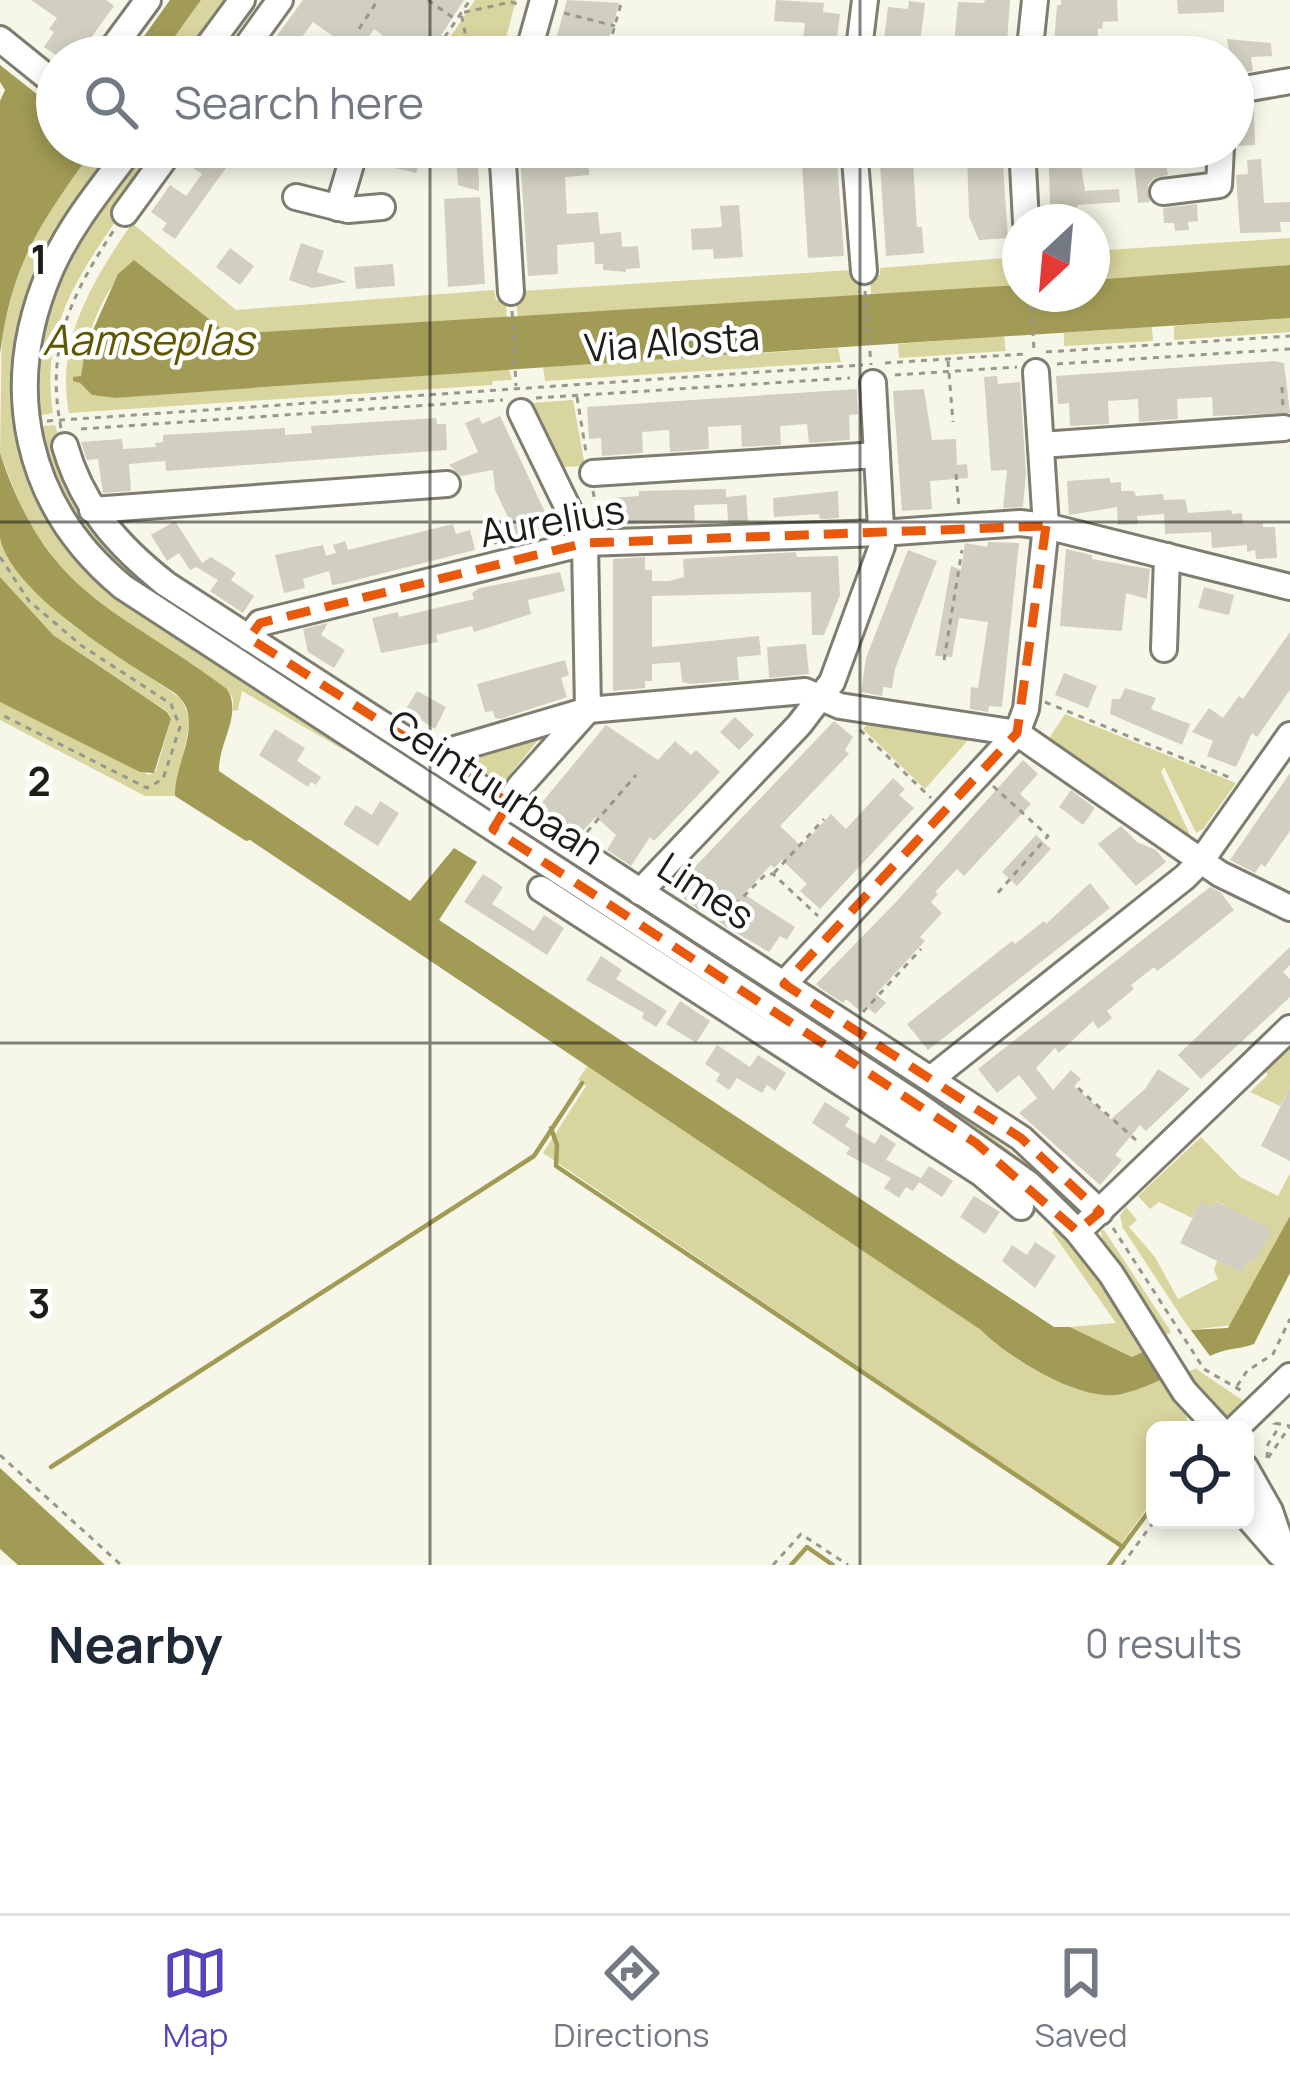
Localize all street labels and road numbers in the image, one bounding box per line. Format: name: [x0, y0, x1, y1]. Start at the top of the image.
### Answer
street label: Via Alosta: [582, 308, 761, 374]
street label: Aurelius: [475, 481, 629, 559]
street label: Ceintuurbaan: [378, 696, 615, 876]
street label: Limes: [648, 839, 765, 941]

